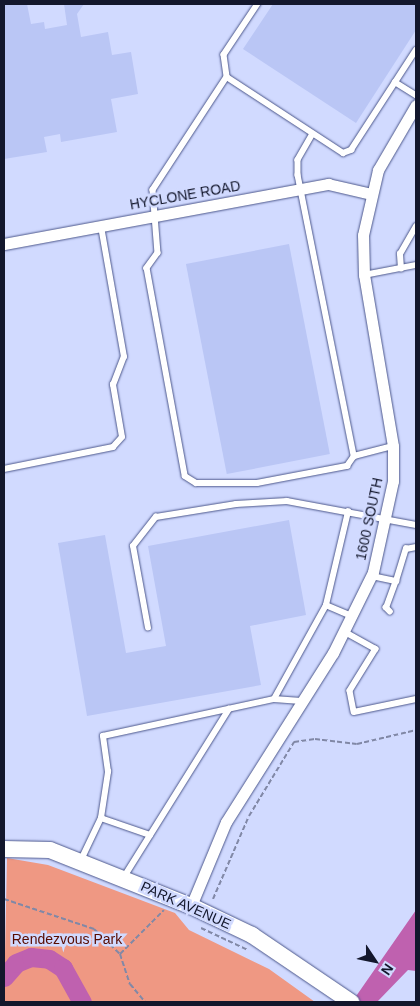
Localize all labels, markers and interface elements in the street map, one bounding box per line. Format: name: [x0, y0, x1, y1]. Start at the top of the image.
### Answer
street label: HYCLONE ROAD: [128, 177, 242, 213]
street label: 1600 SOUTH: [352, 476, 386, 562]
street label: PARK AVENUE: [138, 877, 234, 933]
park label: Rendezvous Park: [12, 931, 122, 947]
north arrow: [350, 936, 400, 986]
text: N: [378, 961, 397, 978]

